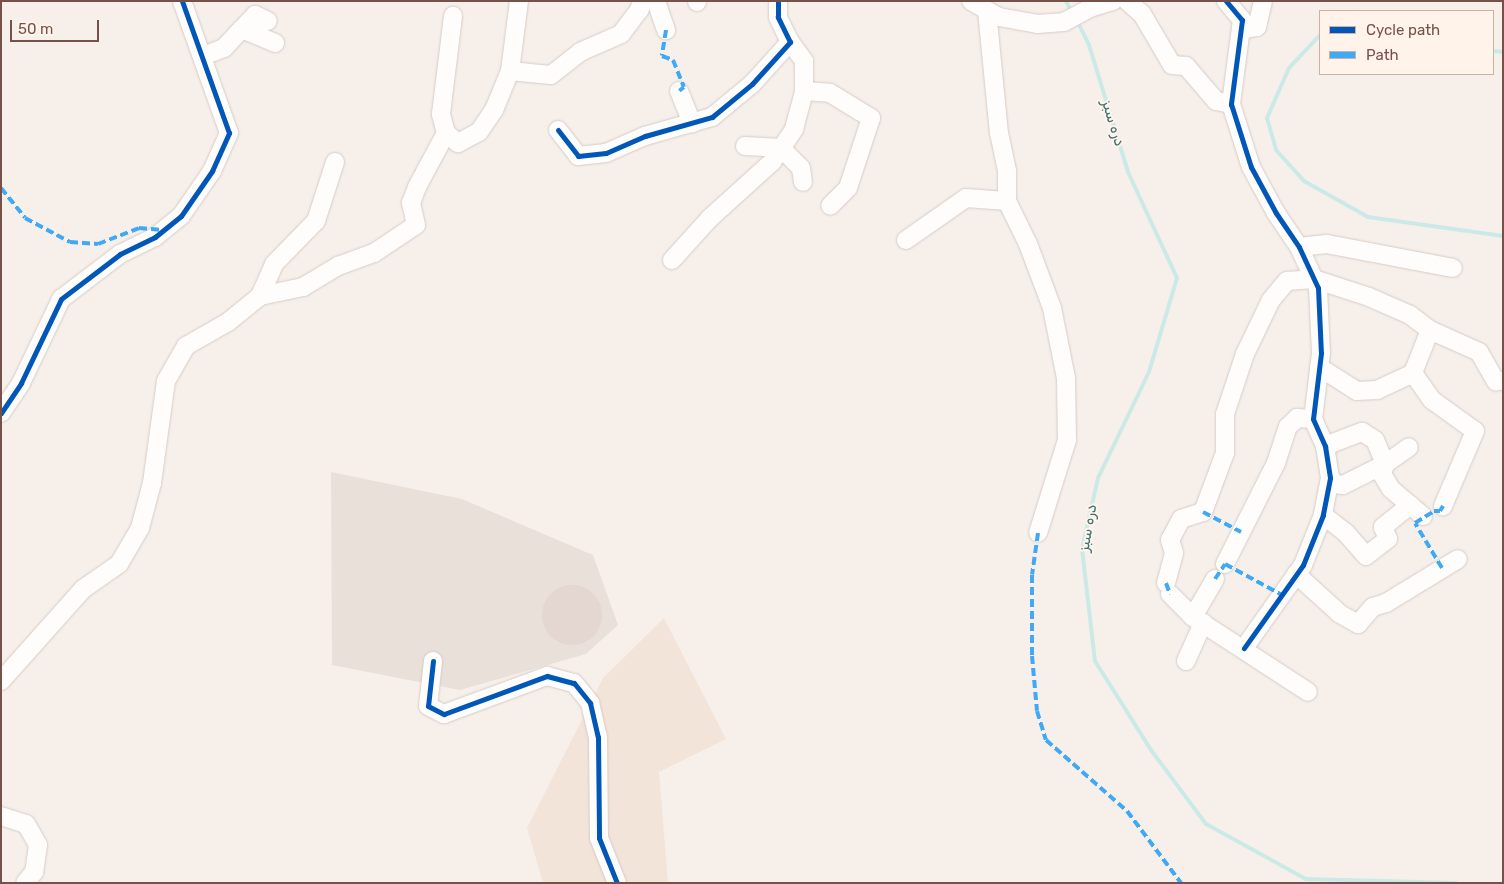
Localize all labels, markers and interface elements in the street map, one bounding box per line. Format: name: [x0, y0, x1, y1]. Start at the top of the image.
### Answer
scale bar: [12, 10, 101, 42]
legend: [1319, 10, 1494, 75]
text: 50 m: [18, 20, 53, 38]
text: Cycle path: [1366, 21, 1440, 39]
text: Path: [1366, 46, 1399, 64]
water label: دره سبز: [1097, 98, 1129, 148]
water label: دره سبز: [1075, 503, 1101, 553]

